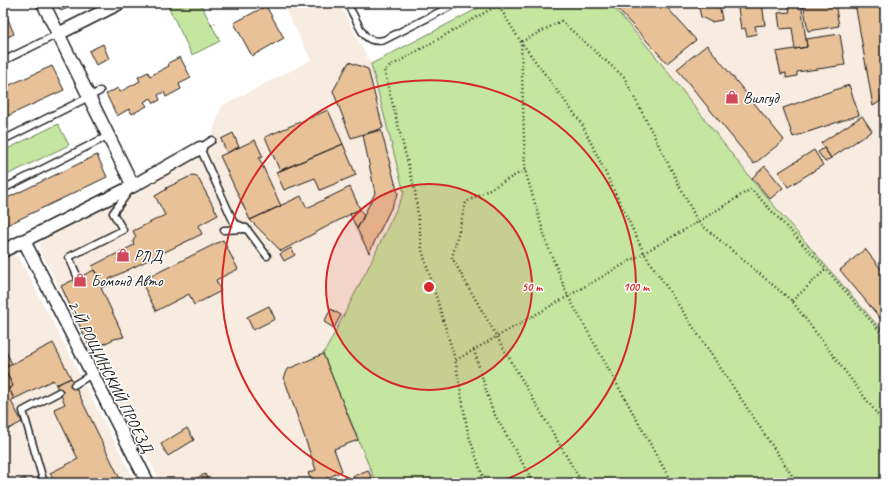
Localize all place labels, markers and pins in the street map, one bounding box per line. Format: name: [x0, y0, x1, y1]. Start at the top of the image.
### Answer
place label: Вилгуд: [743, 88, 780, 108]
shop icon: Вилгуд: [724, 89, 740, 105]
place label: РЛД: [134, 246, 163, 266]
shop icon: РЛД: [115, 247, 131, 263]
place label: Бомонд Авто: [91, 271, 164, 291]
shop icon: Бомонд Авто: [72, 272, 88, 288]
centre of rings: [422, 280, 436, 294]

